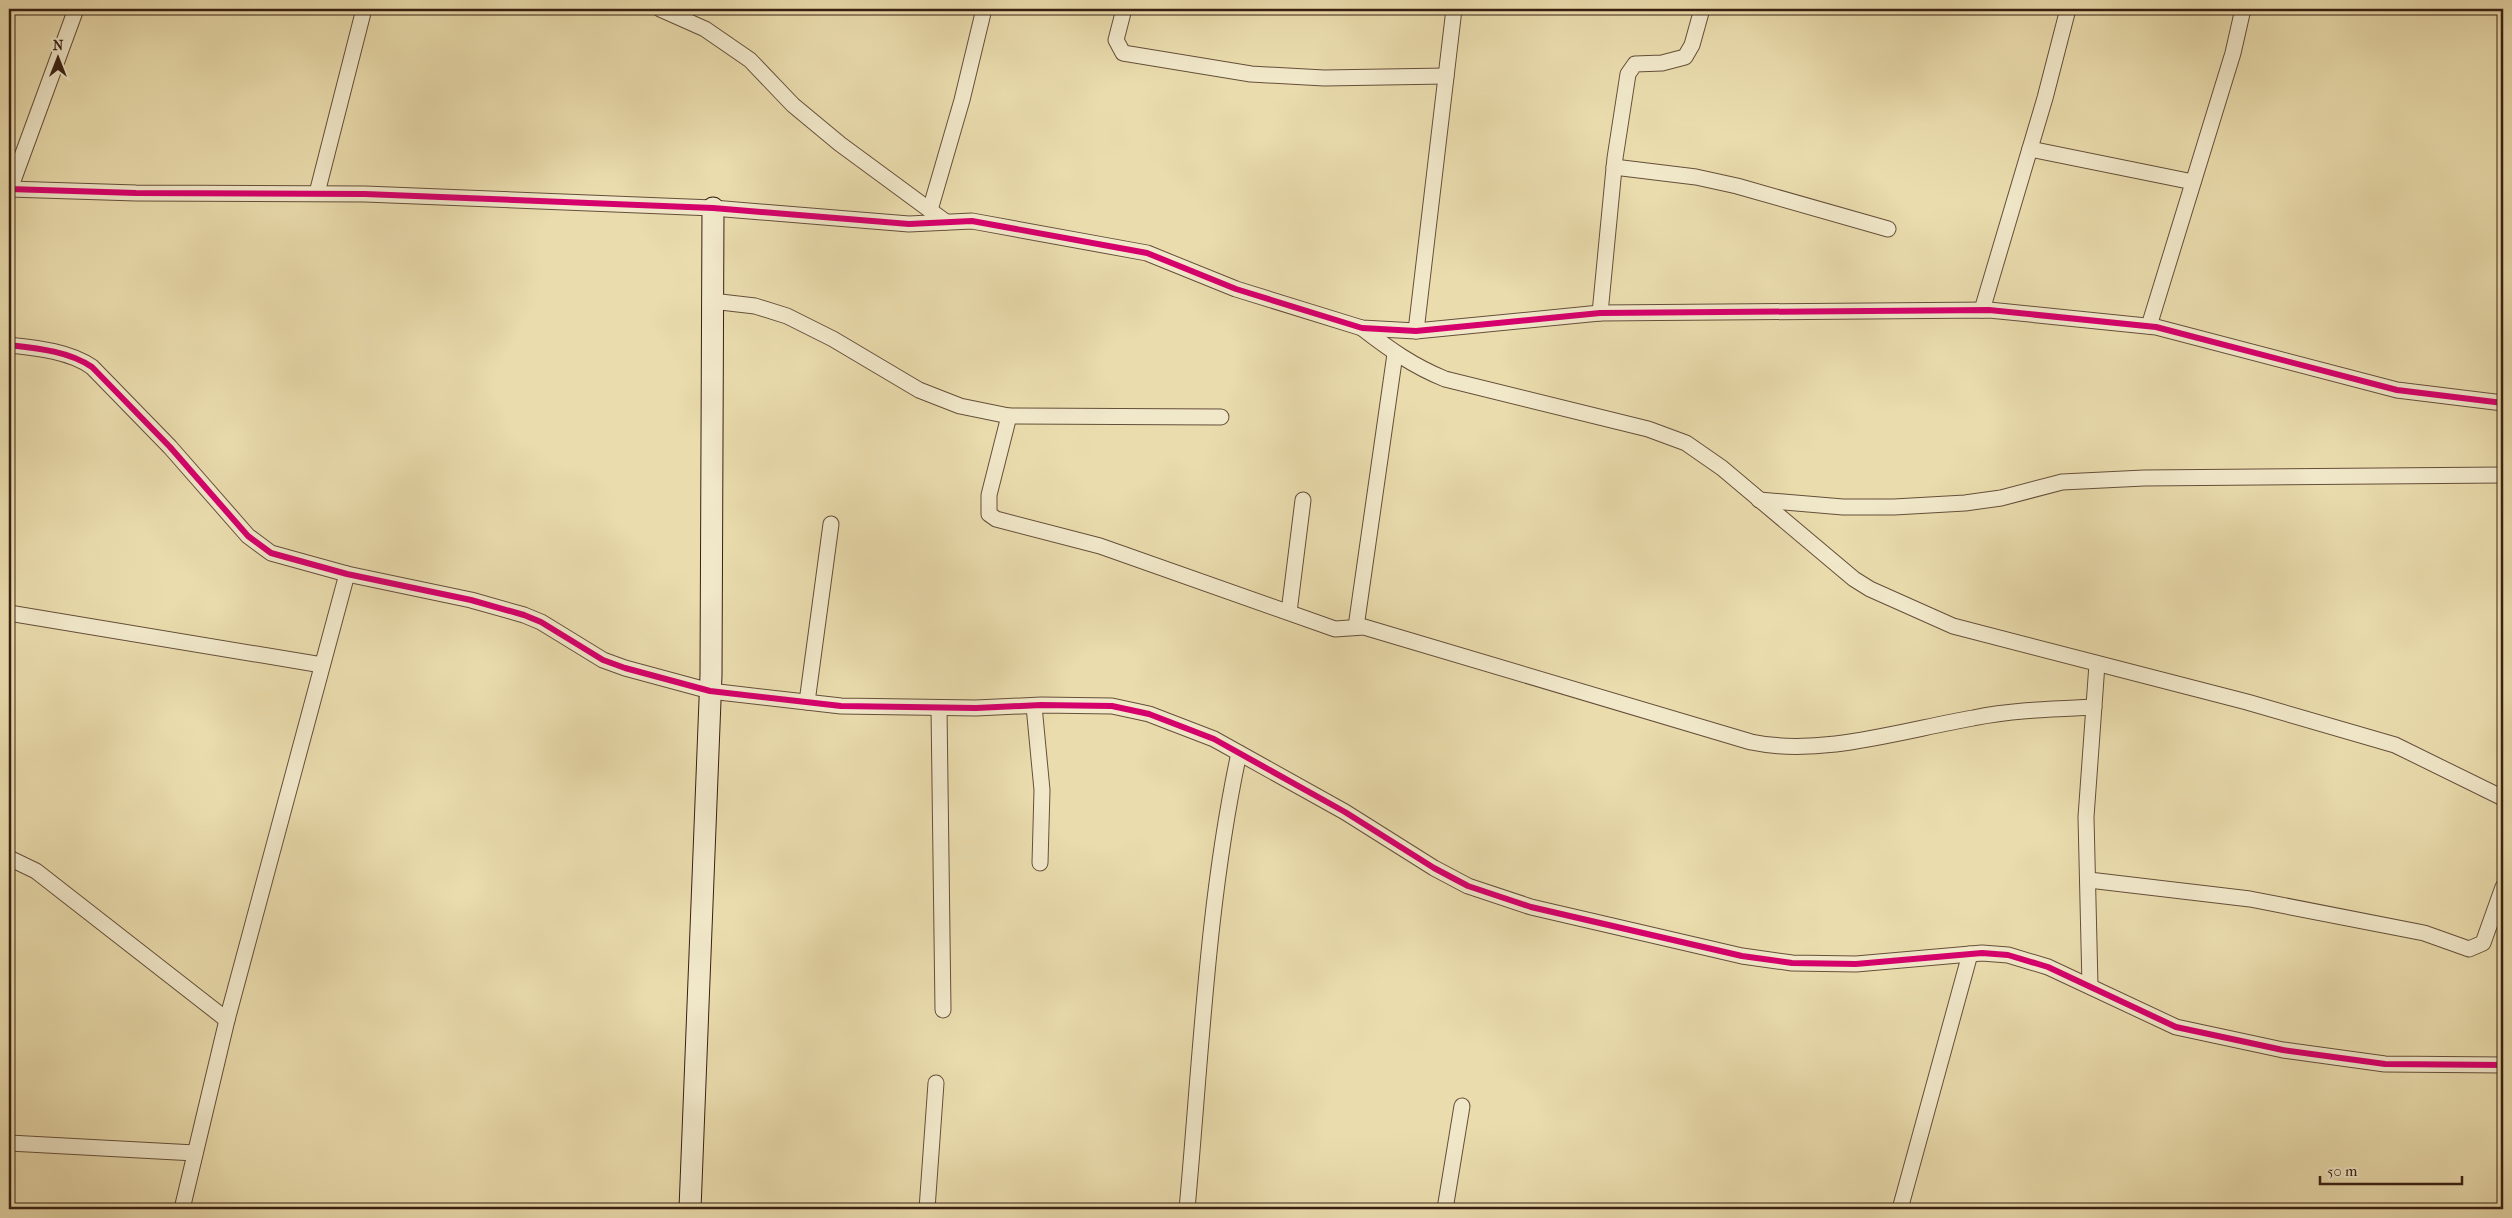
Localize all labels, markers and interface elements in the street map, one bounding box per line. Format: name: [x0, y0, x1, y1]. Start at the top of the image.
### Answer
north arrow: [32, 32, 82, 82]
text: N: [53, 37, 64, 54]
scale bar: [2320, 1153, 2462, 1185]
text: 50 m: [2327, 1162, 2358, 1180]

